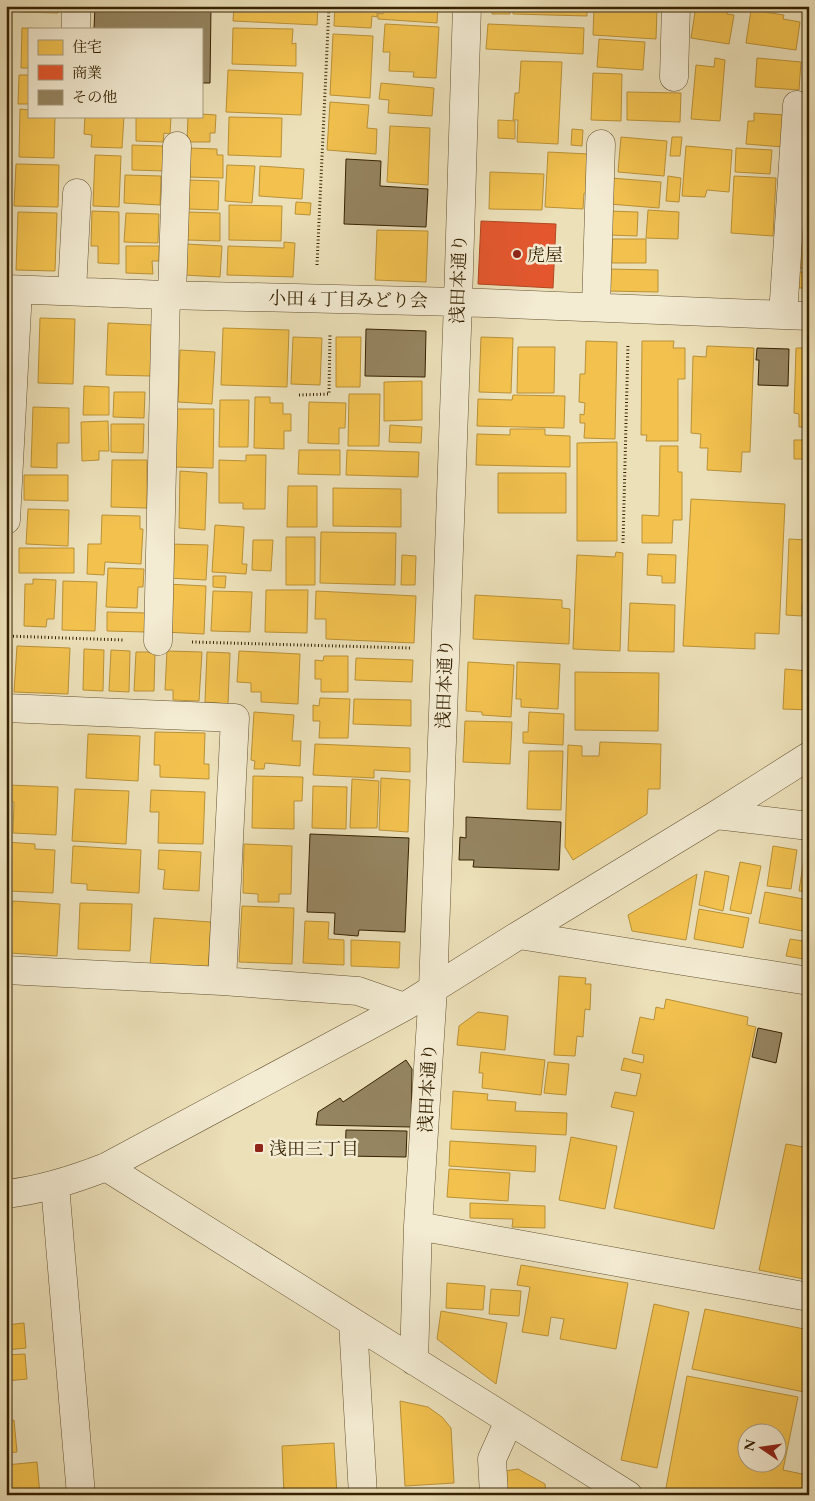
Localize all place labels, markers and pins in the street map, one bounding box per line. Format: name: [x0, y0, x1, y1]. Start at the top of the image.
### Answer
place label: 虎屋: [527, 243, 563, 266]
marker: 虎屋: [511, 248, 523, 260]
place label: 浅田三丁目: [269, 1137, 359, 1160]
marker: 浅田三丁目: [253, 1142, 265, 1154]

